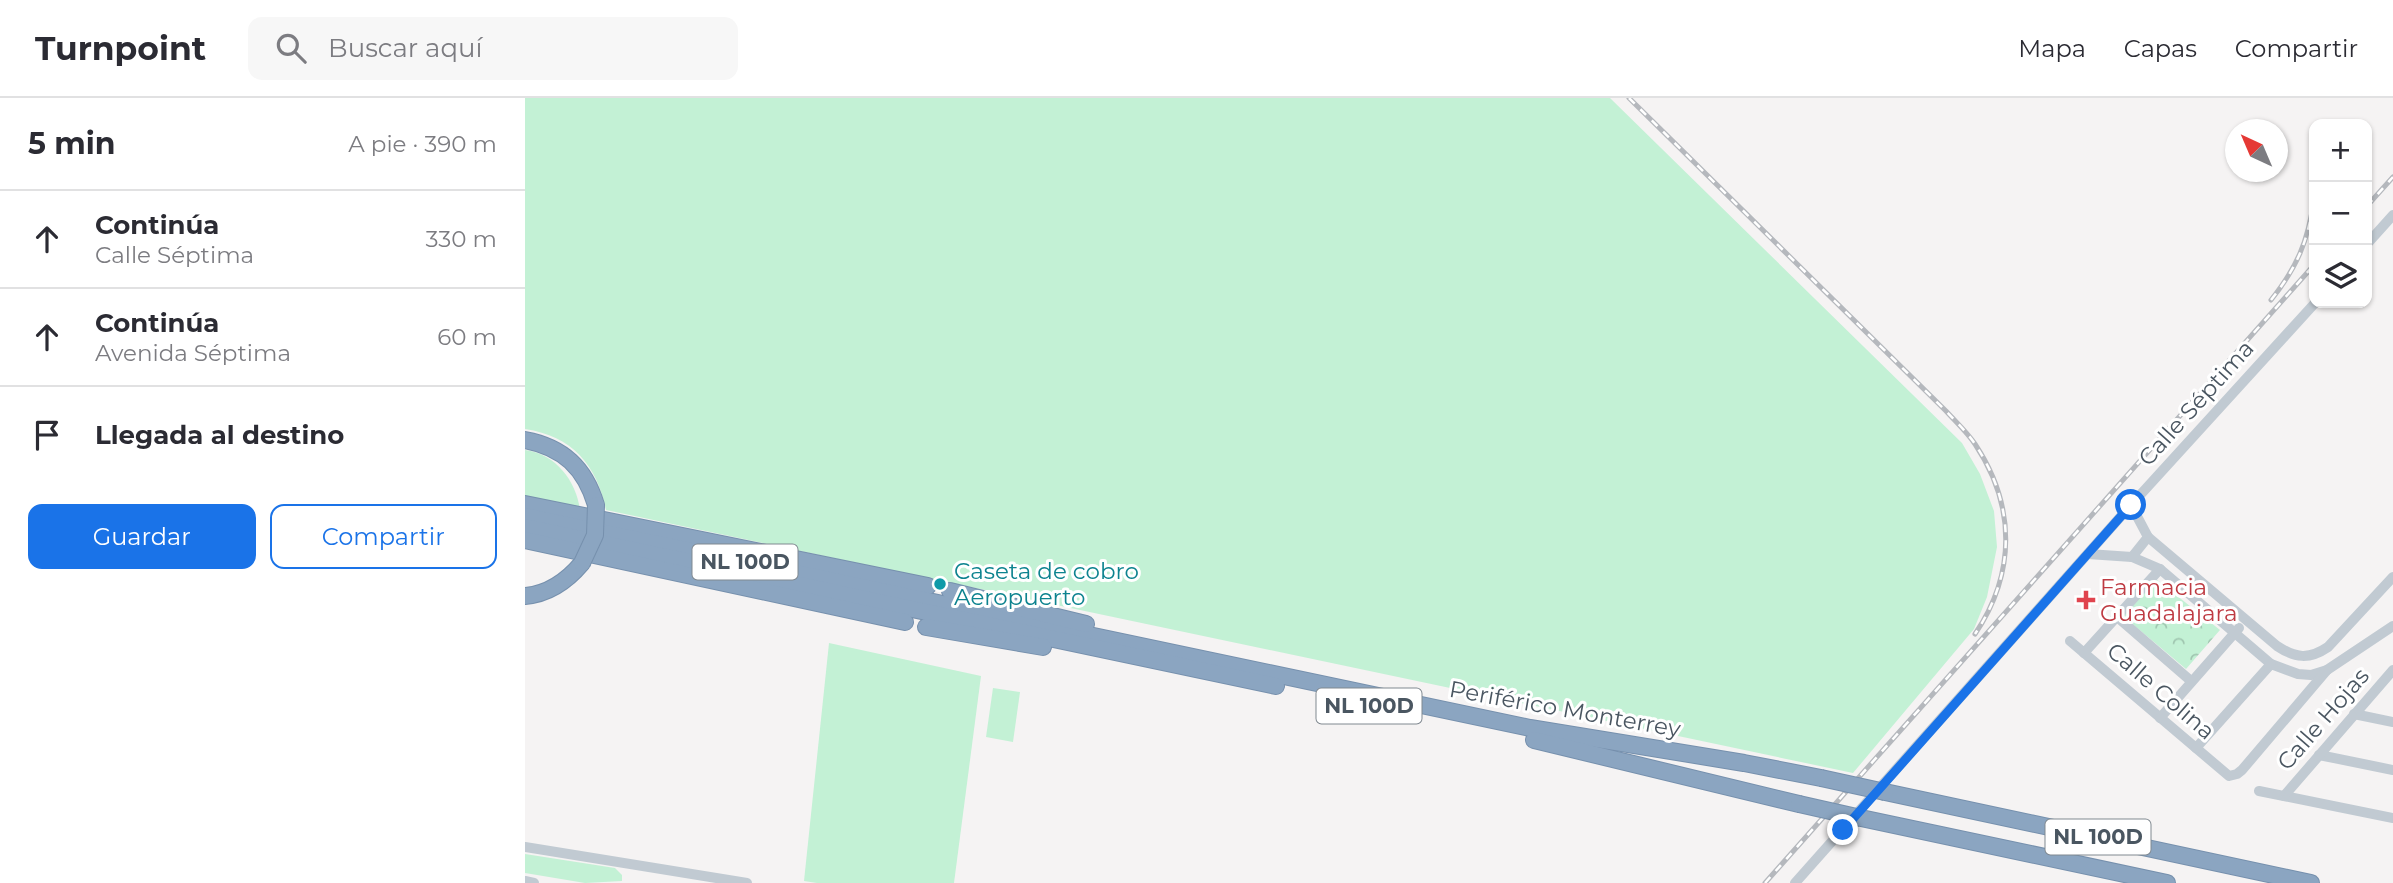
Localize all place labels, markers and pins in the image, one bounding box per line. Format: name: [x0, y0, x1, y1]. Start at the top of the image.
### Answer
place label: Caseta de cobro Aeropuerto: [954, 557, 1139, 611]
place label: Farmacia Guadalajara: [2100, 573, 2237, 627]
marker: Caseta de cobro Aeropuerto: [932, 576, 948, 592]
marker: Farmacia Guadalajara: [2078, 592, 2094, 608]

